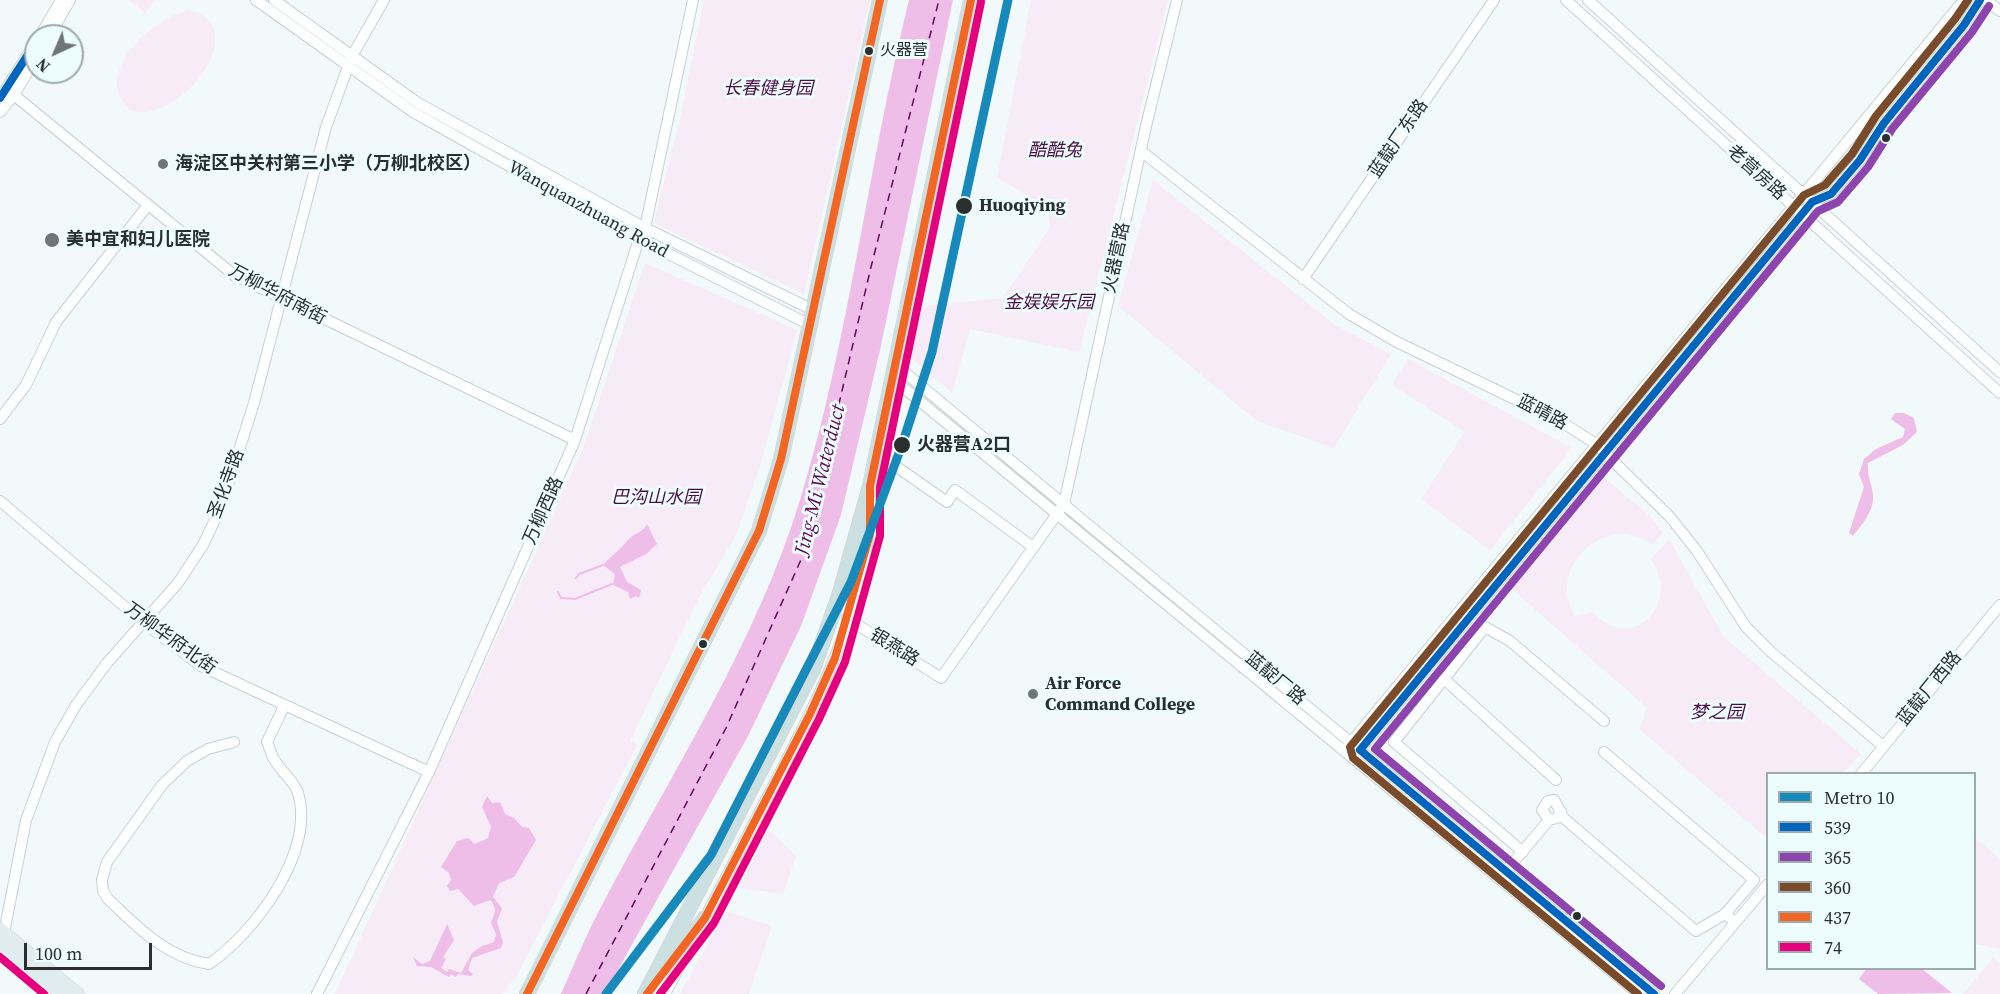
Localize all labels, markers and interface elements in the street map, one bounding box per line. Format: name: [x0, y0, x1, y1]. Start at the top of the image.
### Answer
north arrow: [24, 24, 84, 84]
place label: 火器营: [880, 41, 928, 61]
marker: 火器营: [863, 45, 875, 57]
text: N: [31, 54, 55, 77]
park label: 长春健身园: [723, 78, 813, 100]
street label: 蓝靛厂东路: [1365, 96, 1433, 182]
unlabelled marker: [1880, 132, 1892, 144]
park label: 酷酷兔: [1028, 140, 1082, 162]
street label: 老营房路: [1722, 141, 1790, 205]
place label: 海淀区中关村第三小学（万柳北校区）: [175, 153, 481, 175]
marker: 海淀区中关村第三小学（万柳北校区）: [156, 157, 170, 171]
street label: Wanquanzhuang Road: [504, 157, 672, 263]
place label: Huoqiying: [979, 195, 1066, 217]
marker: Huoqiying: [954, 196, 974, 216]
street label: 火器营路: [1099, 221, 1135, 295]
place label: 美中宜和妇儿医院: [66, 229, 210, 251]
marker: 美中宜和妇儿医院: [43, 231, 61, 249]
street label: 万柳华府南街: [224, 260, 330, 330]
park label: 金娱娱乐园: [1004, 292, 1094, 314]
street label: 蓝晴路: [1513, 391, 1571, 435]
water label: Jing-Mi Waterduct: [791, 402, 851, 558]
place label: 火器营A2口: [917, 434, 1011, 456]
marker: 火器营A2口: [892, 435, 912, 455]
street label: 圣化寺路: [205, 446, 249, 522]
street label: 万柳西路: [519, 474, 569, 548]
park label: 巴沟山水园: [611, 487, 701, 509]
street label: 万柳华府北街: [120, 599, 220, 679]
street label: 银燕路: [865, 625, 923, 671]
unlabelled marker: [697, 638, 709, 650]
street label: 蓝靛厂西路: [1893, 647, 1967, 731]
street label: 蓝靛厂路: [1240, 648, 1310, 710]
place label: Air Force Command College: [1045, 673, 1195, 716]
marker: Air Force Command College: [1026, 687, 1040, 701]
park label: 梦之园: [1690, 702, 1744, 724]
legend: [1766, 772, 1976, 970]
text: Metro 10: [1824, 785, 1894, 810]
text: 539: [1824, 815, 1851, 840]
text: 365: [1824, 845, 1851, 870]
text: 360: [1824, 875, 1851, 900]
text: 437: [1824, 905, 1851, 930]
unlabelled marker: [1571, 910, 1583, 922]
scale bar: [27, 931, 154, 969]
text: 74: [1824, 935, 1842, 960]
text: 100 m: [35, 941, 82, 966]

